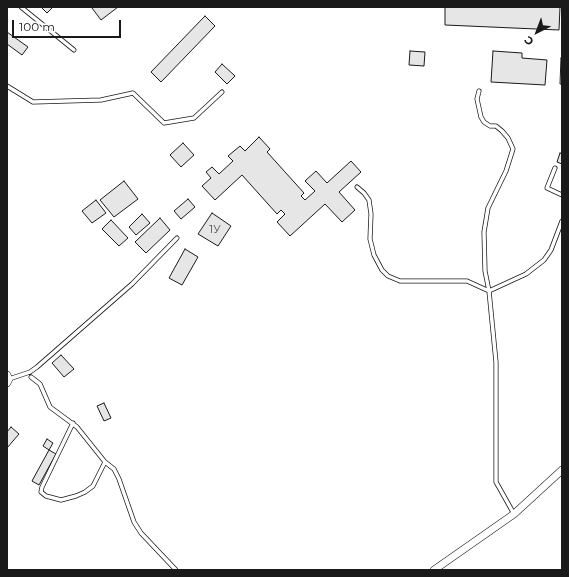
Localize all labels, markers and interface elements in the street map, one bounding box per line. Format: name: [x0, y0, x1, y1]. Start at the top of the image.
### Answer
scale bar: [14, 12, 123, 38]
north arrow: [517, 12, 557, 52]
text: 100 m: [19, 19, 55, 34]
text: С: [521, 33, 537, 49]
house number: 1У: [209, 223, 221, 237]

